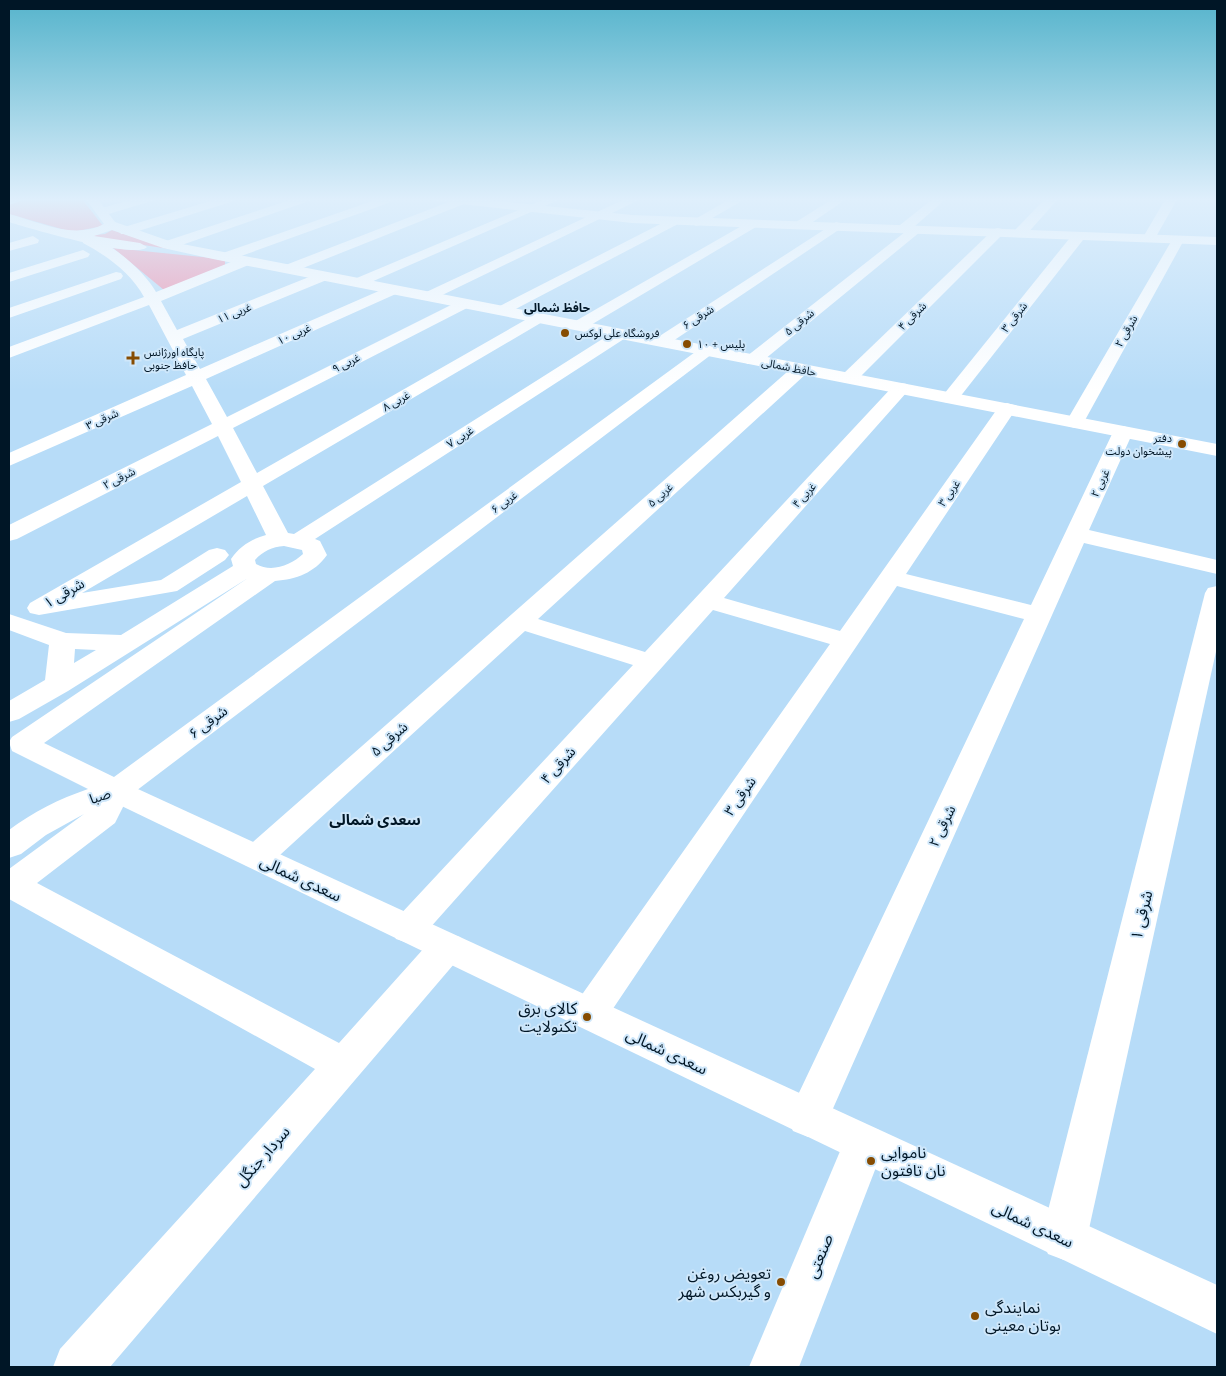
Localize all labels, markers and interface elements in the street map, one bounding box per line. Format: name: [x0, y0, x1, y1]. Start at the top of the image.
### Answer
street label: ۴ شرقی: [895, 299, 929, 333]
street label: ۳ شرقی: [998, 299, 1030, 335]
street label: ۱۱ غربی: [215, 300, 254, 326]
district label: حافظ شمالی: [524, 300, 591, 315]
street label: ۶ شرقی: [680, 302, 717, 332]
street label: ۵ شرقی: [781, 305, 817, 338]
street label: ۲ شرقی: [1112, 312, 1141, 349]
street label: ۱۰ غربی: [275, 320, 314, 348]
place label: فروشگاه علی لوکس: [575, 326, 660, 340]
marker: فروشگاه علی لوکس: [559, 327, 571, 339]
place label: پلیس + ۱۰: [697, 337, 745, 352]
marker: پلیس + ۱۰: [681, 338, 693, 350]
place label: پایگاه اورژانس حافظ جنوبی: [144, 345, 204, 372]
street label: ۹ غربی: [330, 350, 363, 376]
marker: پایگاه اورژانس حافظ جنوبی: [126, 351, 140, 365]
street label: حافظ شمالی: [761, 355, 818, 379]
street label: ۸ غربی: [380, 387, 413, 414]
street label: ۳ شرقی: [83, 405, 121, 432]
street label: ۷ غربی: [444, 423, 477, 451]
place label: دفتر پیشخوان دولت: [1105, 431, 1172, 459]
marker: دفتر پیشخوان دولت: [1176, 438, 1188, 450]
street label: ۲ شرقی: [100, 464, 138, 492]
street label: ۲ غربی: [1087, 466, 1113, 499]
street label: ۳ غربی: [935, 477, 963, 509]
street label: ۴ غربی: [789, 479, 819, 511]
street label: ۵ غربی: [644, 480, 676, 510]
street label: ۶ غربی: [488, 487, 520, 516]
street label: ۱ شرقی: [41, 574, 87, 612]
street label: ۶ شرقی: [185, 702, 231, 742]
street label: ۵ شرقی: [367, 718, 411, 760]
street label: ۴ شرقی: [537, 743, 579, 787]
street label: ۳ شرقی: [720, 773, 760, 819]
street label: صبا: [87, 784, 113, 807]
street label: ۲ شرقی: [925, 802, 959, 850]
district label: سعدی شمالی: [329, 810, 421, 829]
street label: سعدی شمالی: [257, 850, 345, 906]
street label: ۱ شرقی: [1126, 888, 1156, 942]
place label: کالای برق تکنولایت: [518, 998, 577, 1036]
marker: کالای برق تکنولایت: [581, 1011, 593, 1023]
street label: سعدی شمالی: [623, 1023, 711, 1079]
street label: سردار جنگل: [230, 1122, 294, 1190]
place label: ناموایی نان تافتون: [881, 1142, 946, 1180]
marker: ناموایی نان تافتون: [865, 1155, 877, 1167]
street label: سعدی شمالی: [989, 1196, 1077, 1252]
street label: صنعتی: [801, 1231, 837, 1281]
place label: تعویض روغن و گیربکس شهر: [678, 1263, 771, 1301]
marker: تعویض روغن و گیربکس شهر: [775, 1276, 787, 1288]
place label: نمایندگی بوتان معینی: [985, 1297, 1061, 1335]
marker: نمایندگی بوتان معینی: [969, 1310, 981, 1322]

